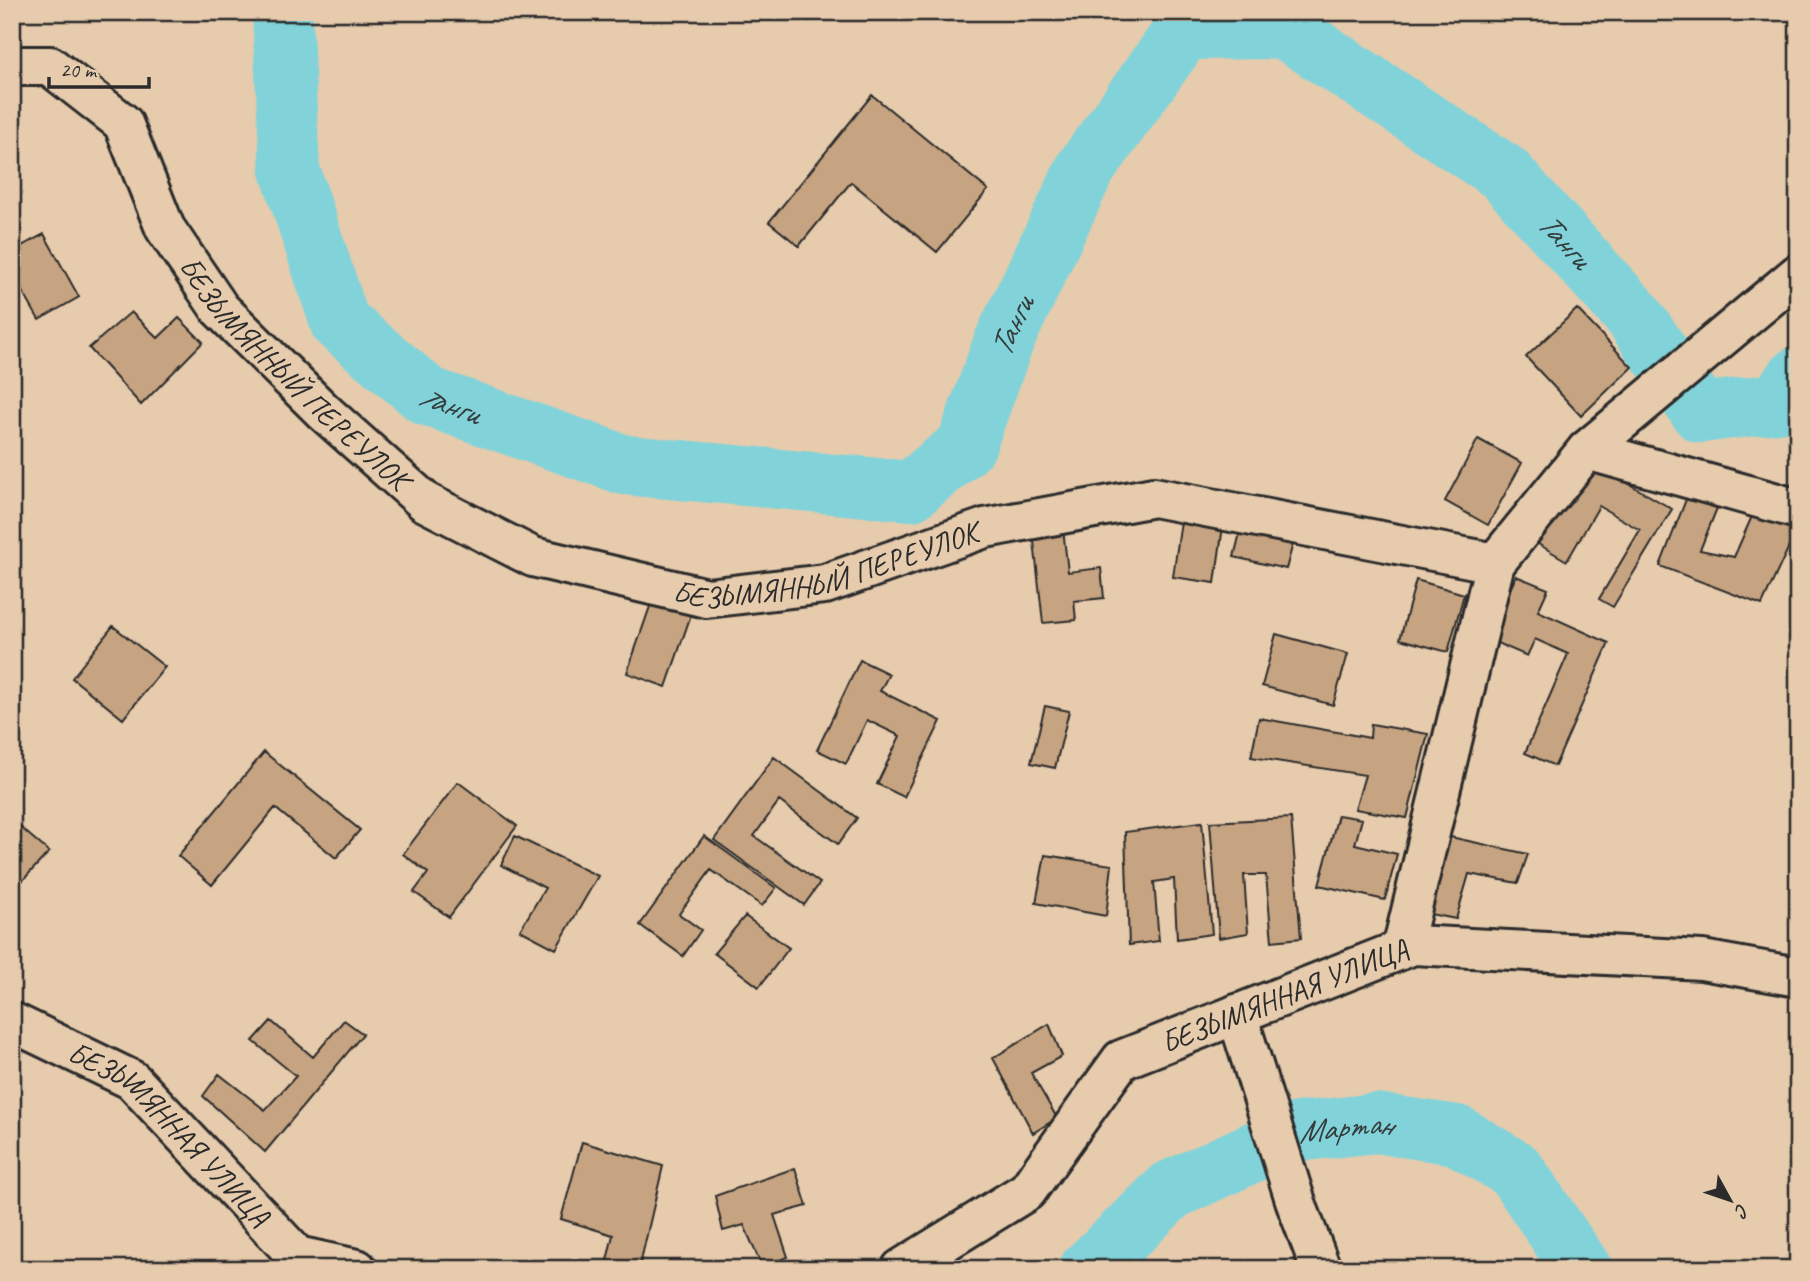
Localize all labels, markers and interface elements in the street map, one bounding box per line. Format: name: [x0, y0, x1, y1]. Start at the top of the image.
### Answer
scale bar: [49, 46, 149, 90]
text: 20 m: [60, 57, 98, 83]
water label: Танги: [1529, 203, 1603, 279]
street label: БЕЗЫМЯННЫЙ ПЕРЕУЛОК: [171, 249, 422, 502]
water label: Танги: [980, 287, 1044, 362]
water label: Танги: [409, 376, 489, 434]
street label: БЕЗЫМЯННЫЙ ПЕРЕУЛОК: [670, 511, 989, 617]
street label: БЕЗЫМЯННАЯ УЛИЦА: [1155, 930, 1414, 1061]
street label: БЕЗЫМЯННАЯ УЛИЦА: [62, 1033, 279, 1235]
water label: Мартан: [1296, 1102, 1400, 1152]
north arrow: [1694, 1166, 1764, 1236]
text: С: [1728, 1199, 1754, 1224]

